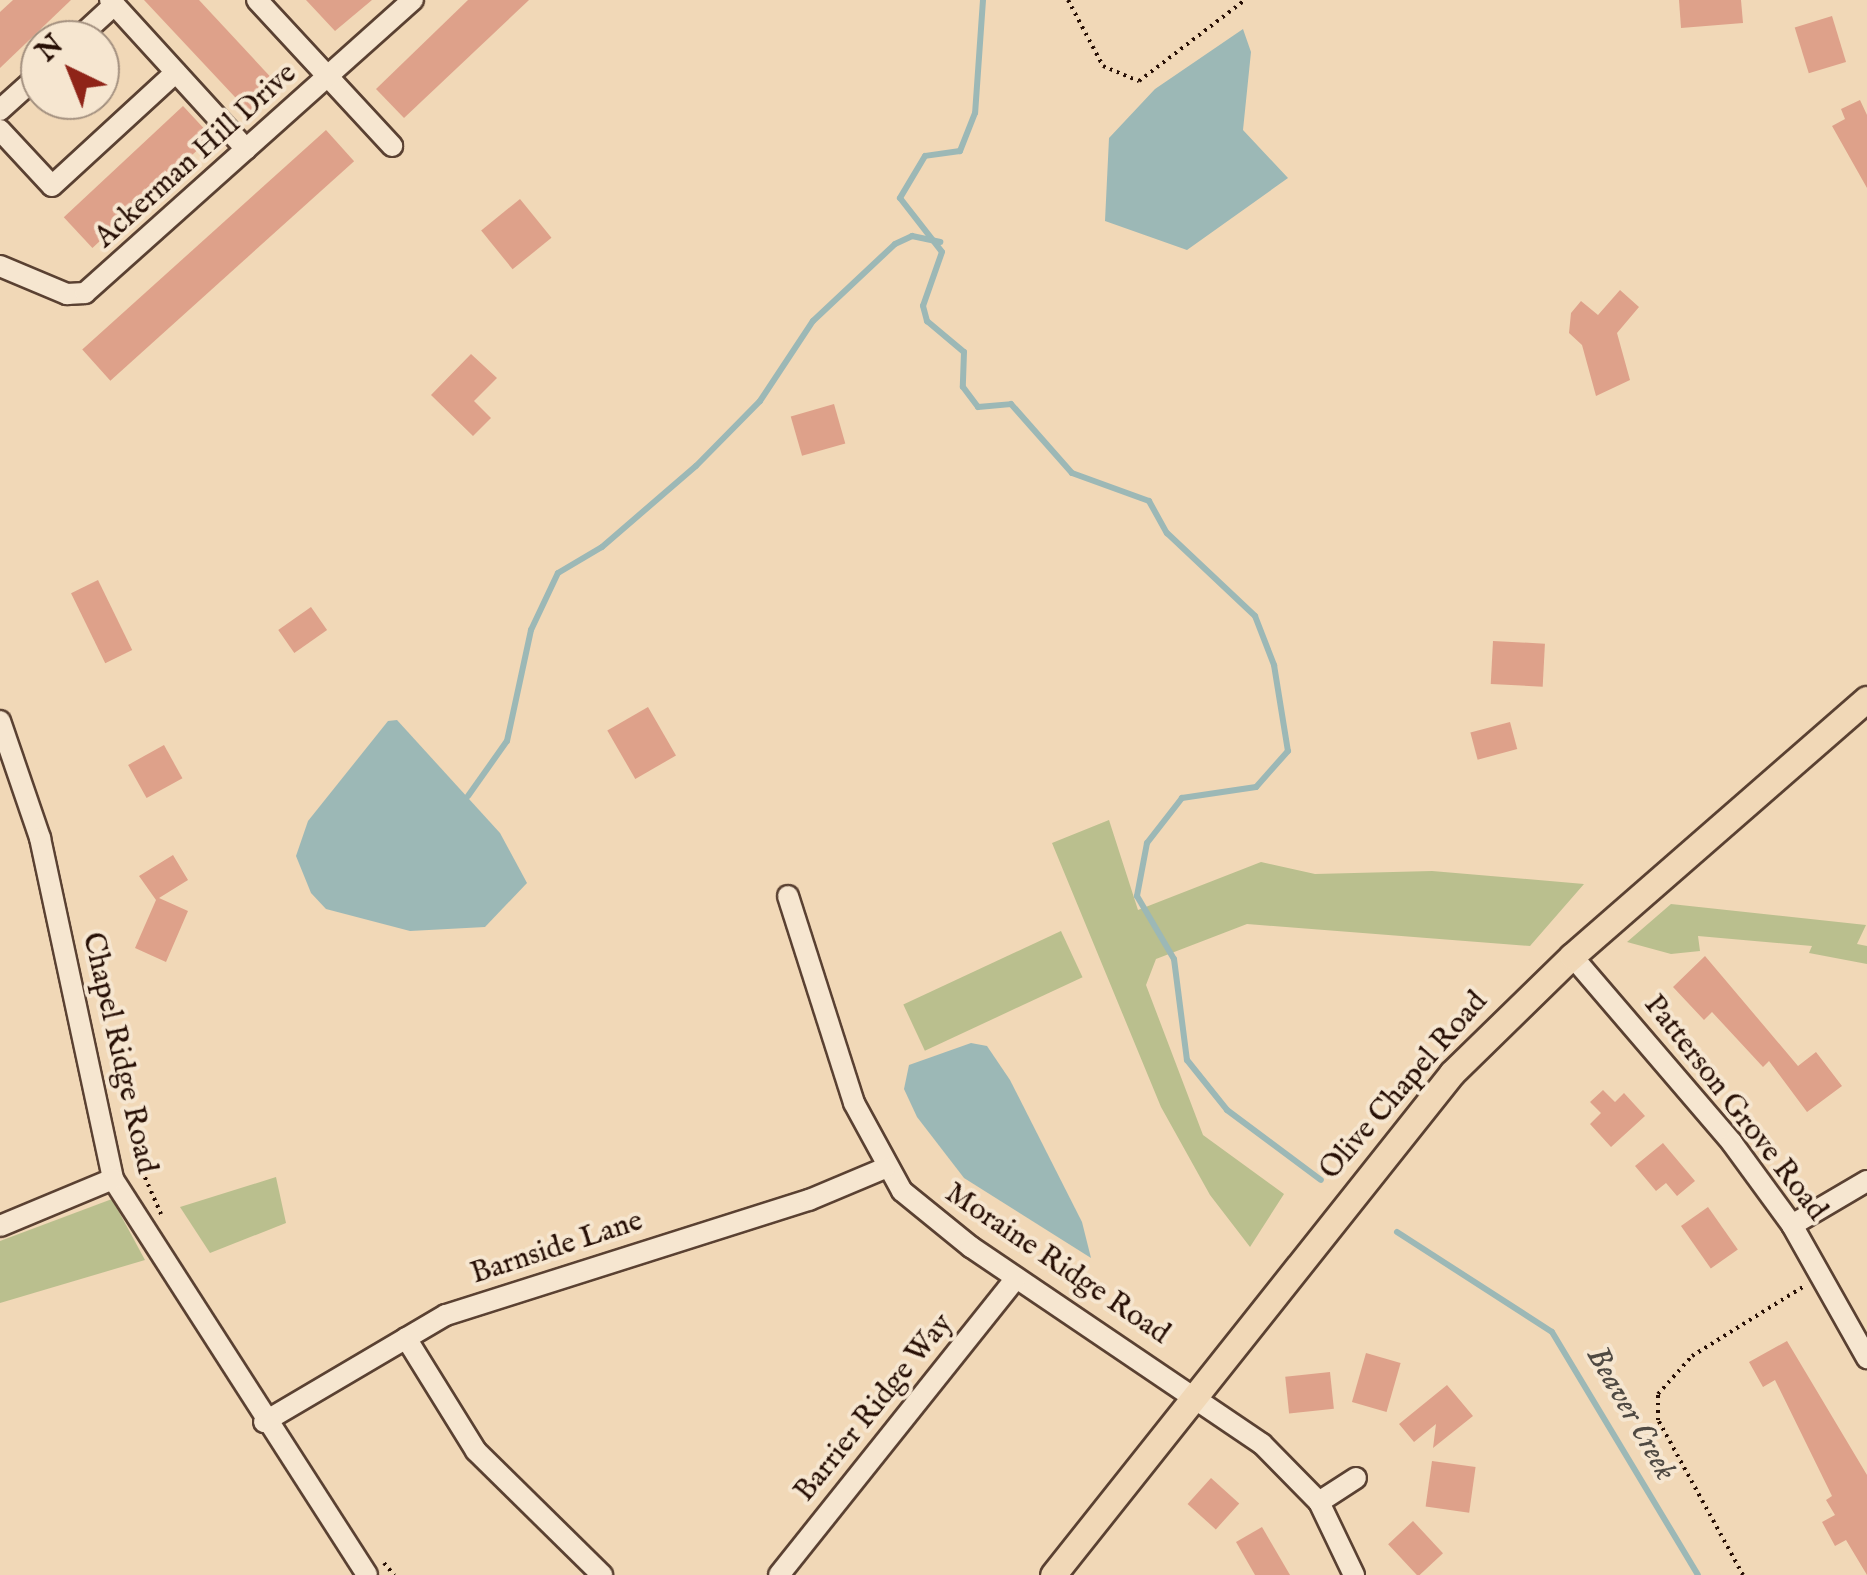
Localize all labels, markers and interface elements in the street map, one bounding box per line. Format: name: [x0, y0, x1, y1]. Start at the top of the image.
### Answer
north arrow: [20, 20, 120, 120]
text: N: [30, 28, 71, 70]
street label: Ackerman Hill Drive: [88, 56, 304, 256]
street label: Chapel Ridge Road: [74, 929, 164, 1177]
street label: Olive Chapel Road: [1313, 985, 1495, 1187]
street label: Patterson Grove Road: [1636, 988, 1834, 1228]
street label: Moraine Ridge Road: [938, 1175, 1176, 1353]
street label: Barnside Lane: [467, 1203, 647, 1293]
street label: Barrier Ridge Way: [787, 1307, 961, 1509]
water label: Beaver Creek: [1576, 1340, 1684, 1488]

